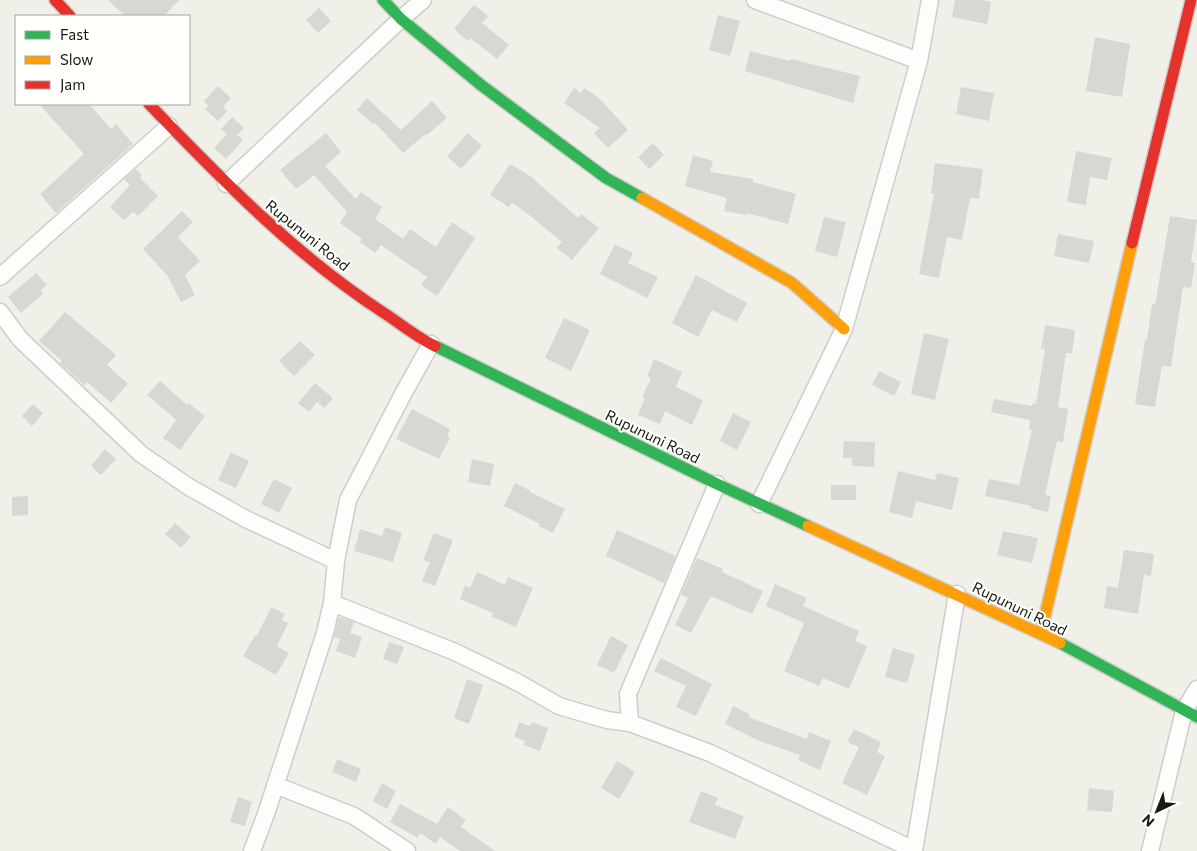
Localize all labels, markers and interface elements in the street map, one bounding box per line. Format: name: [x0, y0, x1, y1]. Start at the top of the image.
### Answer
legend: [15, 15, 190, 105]
text: Fast: [60, 25, 89, 43]
text: Slow: [60, 50, 93, 68]
text: Jam: [60, 75, 85, 93]
street label: Rupununi Road: [262, 196, 354, 274]
street label: Rupununi Road: [603, 405, 703, 467]
street label: Rupununi Road: [970, 577, 1070, 639]
north arrow: [1132, 786, 1182, 836]
text: N: [1138, 811, 1157, 831]

